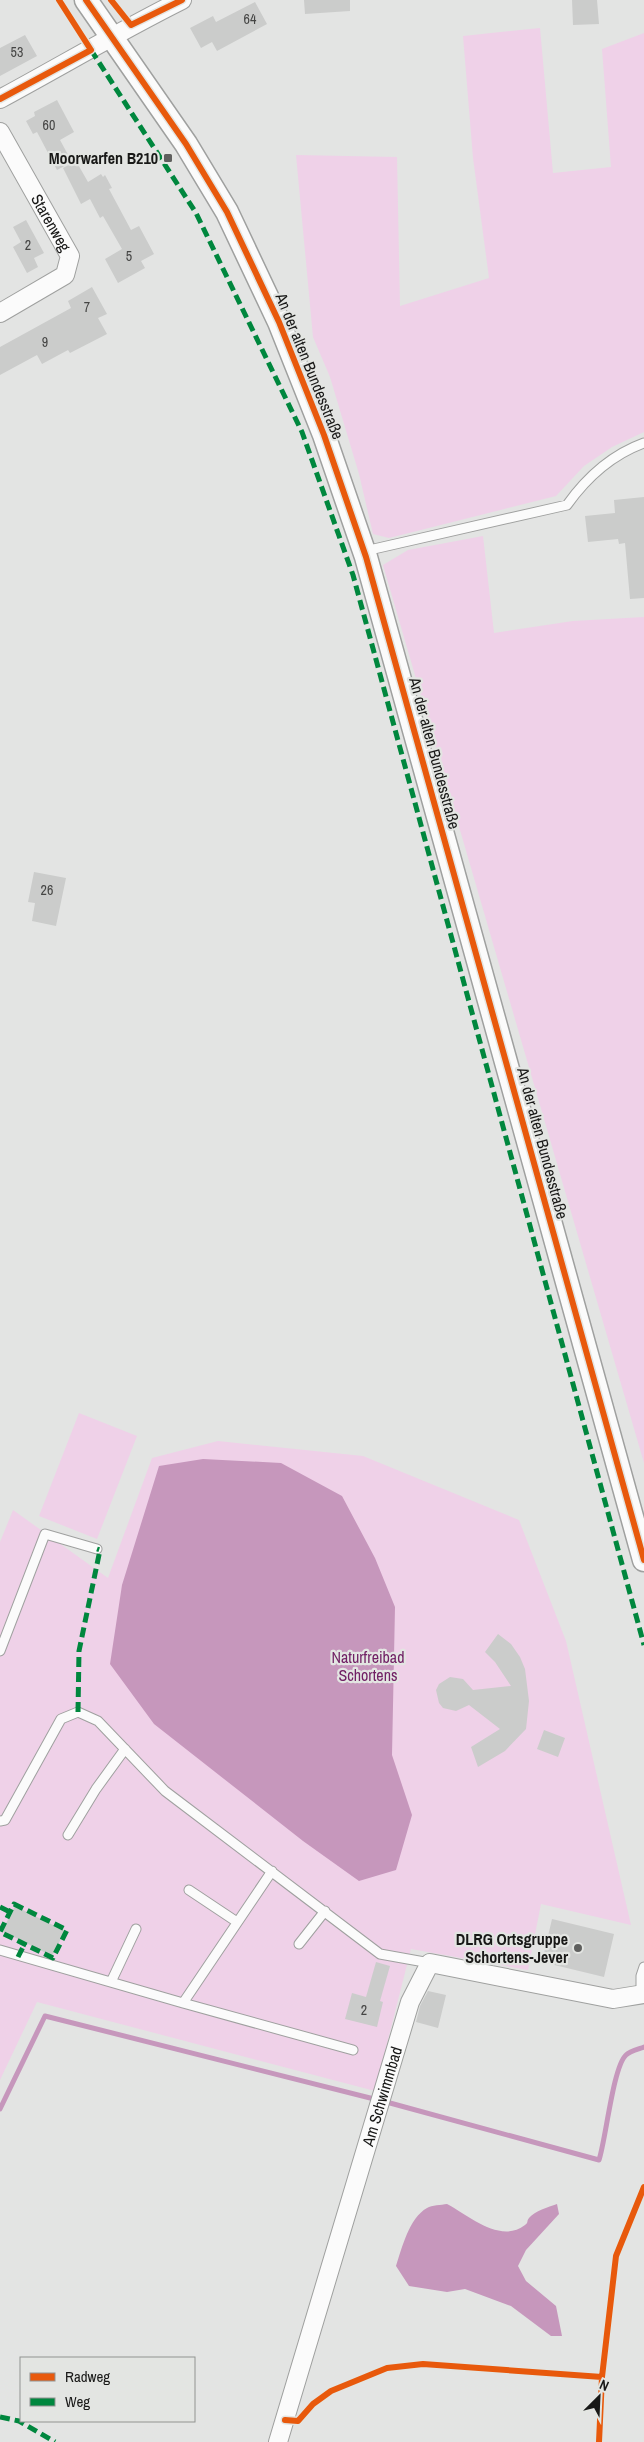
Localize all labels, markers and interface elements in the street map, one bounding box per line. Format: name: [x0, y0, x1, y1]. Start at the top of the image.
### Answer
house number: 64: [244, 10, 257, 28]
house number: 53: [11, 43, 23, 61]
house number: 60: [43, 116, 55, 134]
place label: Moorwarfen B210: [49, 147, 158, 169]
marker: Moorwarfen B210: [162, 152, 174, 164]
street label: Starenweg: [26, 190, 76, 256]
house number: 2: [25, 236, 31, 254]
house number: 5: [126, 247, 132, 265]
street label: An der alten Bundesstraße: [270, 289, 349, 442]
house number: 7: [84, 298, 90, 316]
house number: 9: [42, 333, 48, 351]
street label: An der alten Bundesstraße: [404, 674, 466, 831]
house number: 26: [41, 881, 53, 899]
street label: An der alten Bundesstraße: [512, 1064, 574, 1221]
park label: Naturfreibad Schortens: [332, 1646, 404, 1686]
place label: DLRG Ortsgruppe Schortens-Jever: [456, 1928, 569, 1968]
marker: DLRG Ortsgruppe Schortens-Jever: [572, 1942, 584, 1954]
house number: 2: [361, 2001, 367, 2019]
street label: Am Schwimmbad: [356, 2044, 407, 2150]
legend: [20, 2357, 195, 2422]
text: Radweg: [65, 2366, 110, 2387]
north arrow: [574, 2372, 624, 2422]
text: N: [597, 2375, 612, 2395]
text: Weg: [65, 2391, 90, 2412]

